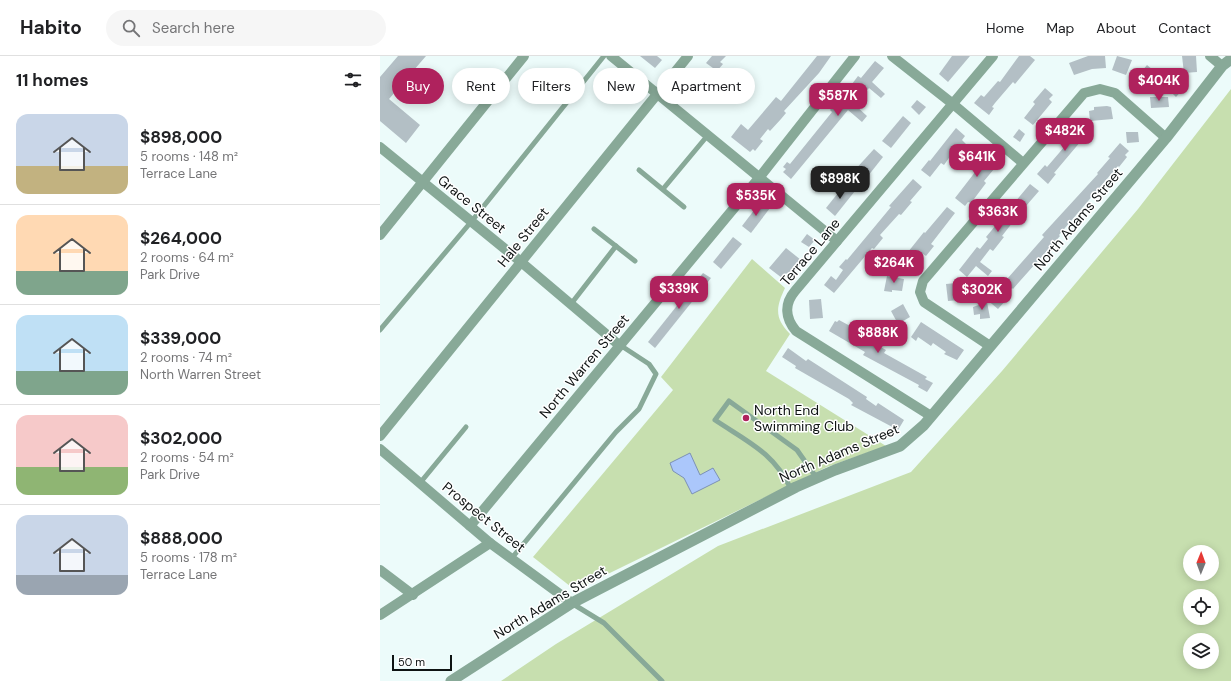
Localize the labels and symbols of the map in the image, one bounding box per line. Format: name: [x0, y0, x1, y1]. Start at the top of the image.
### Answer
pin: $404K: [1131, 68, 1187, 102]
pin: $587K: [810, 83, 866, 117]
pin: $482K: [1037, 118, 1093, 152]
pin: $641K: [949, 144, 1005, 178]
street label: North Adams Street: [1030, 164, 1126, 274]
pin: $898K: [812, 166, 868, 200]
street label: Grace Street: [434, 171, 510, 237]
pin: $535K: [728, 183, 784, 217]
pin: $363K: [970, 199, 1026, 233]
street label: Hale Street: [493, 204, 553, 270]
street label: Terrace Lane: [776, 214, 844, 290]
pin: $264K: [866, 250, 922, 284]
pin: $339K: [651, 276, 707, 310]
pin: $302K: [954, 277, 1010, 311]
street label: North Warren Street: [535, 310, 633, 422]
pin: $888K: [850, 320, 906, 354]
place label: North End Swimming Club: [754, 401, 854, 435]
marker: North End Swimming Club: [741, 413, 751, 423]
street label: North Adams Street: [776, 420, 902, 486]
street label: Prospect Street: [439, 478, 529, 556]
north arrow: [1183, 545, 1219, 581]
street label: North Adams Street: [490, 561, 610, 643]
scale bar: [392, 653, 452, 672]

